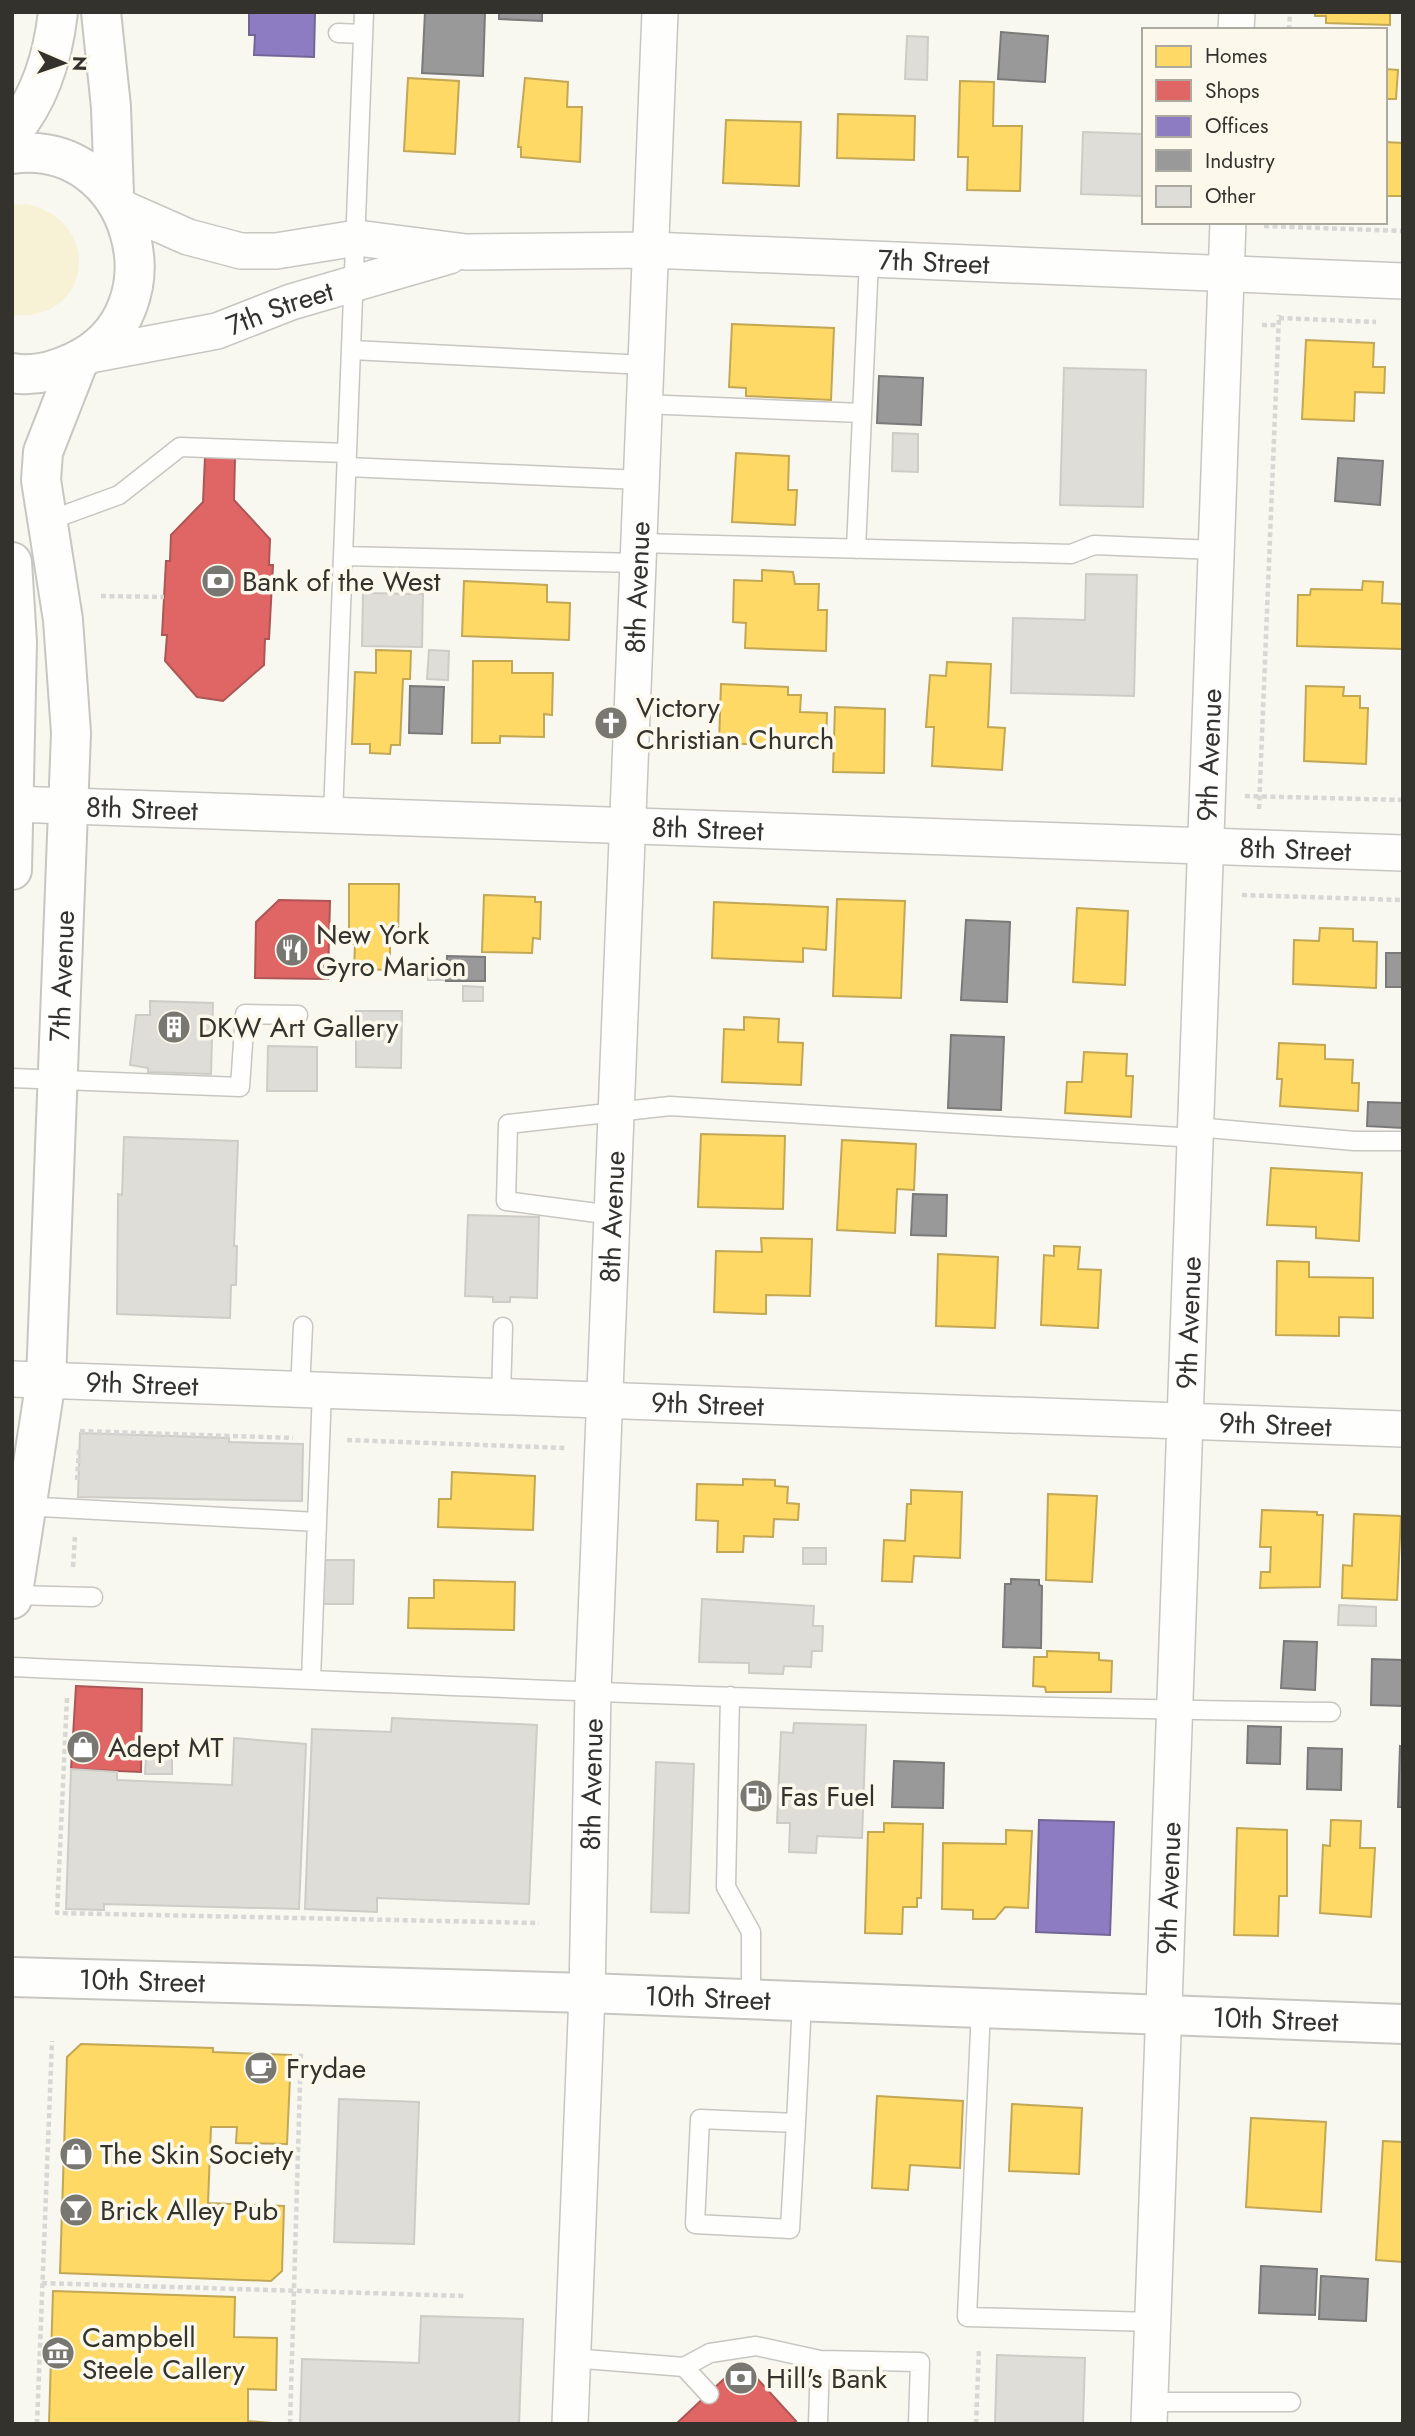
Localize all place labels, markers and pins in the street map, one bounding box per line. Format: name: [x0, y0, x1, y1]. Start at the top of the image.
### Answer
place label: Bank of the West: [242, 561, 441, 602]
bank icon: Bank of the West: [199, 562, 237, 600]
place label: Victory Christian Church: [636, 687, 834, 760]
church icon: Victory Christian Church: [592, 704, 630, 742]
place label: New York Gyro Marion: [316, 914, 466, 987]
restaurant icon: New York Gyro Marion: [273, 931, 311, 969]
place label: DKW Art Gallery: [198, 1007, 399, 1048]
building icon: DKW Art Gallery: [155, 1008, 193, 1046]
place label: Adept MT: [108, 1727, 224, 1768]
shop icon: Adept MT: [64, 1728, 102, 1766]
place label: Fas Fuel: [780, 1776, 875, 1817]
fuel station icon: Fas Fuel: [737, 1777, 775, 1815]
place label: Frydae: [286, 2048, 366, 2089]
cafe icon: Frydae: [242, 2049, 280, 2087]
place label: The Skin Society: [100, 2134, 294, 2175]
shop icon: The Skin Society: [57, 2135, 95, 2173]
place label: Brick Alley Pub: [100, 2190, 278, 2231]
bar icon: Brick Alley Pub: [57, 2191, 95, 2229]
place label: Campbell Steele Callery: [82, 2317, 246, 2390]
museum icon: Campbell Steele Callery: [39, 2334, 77, 2372]
place label: Hill's Bank: [766, 2358, 888, 2399]
bank icon: Hill's Bank: [722, 2359, 760, 2397]

